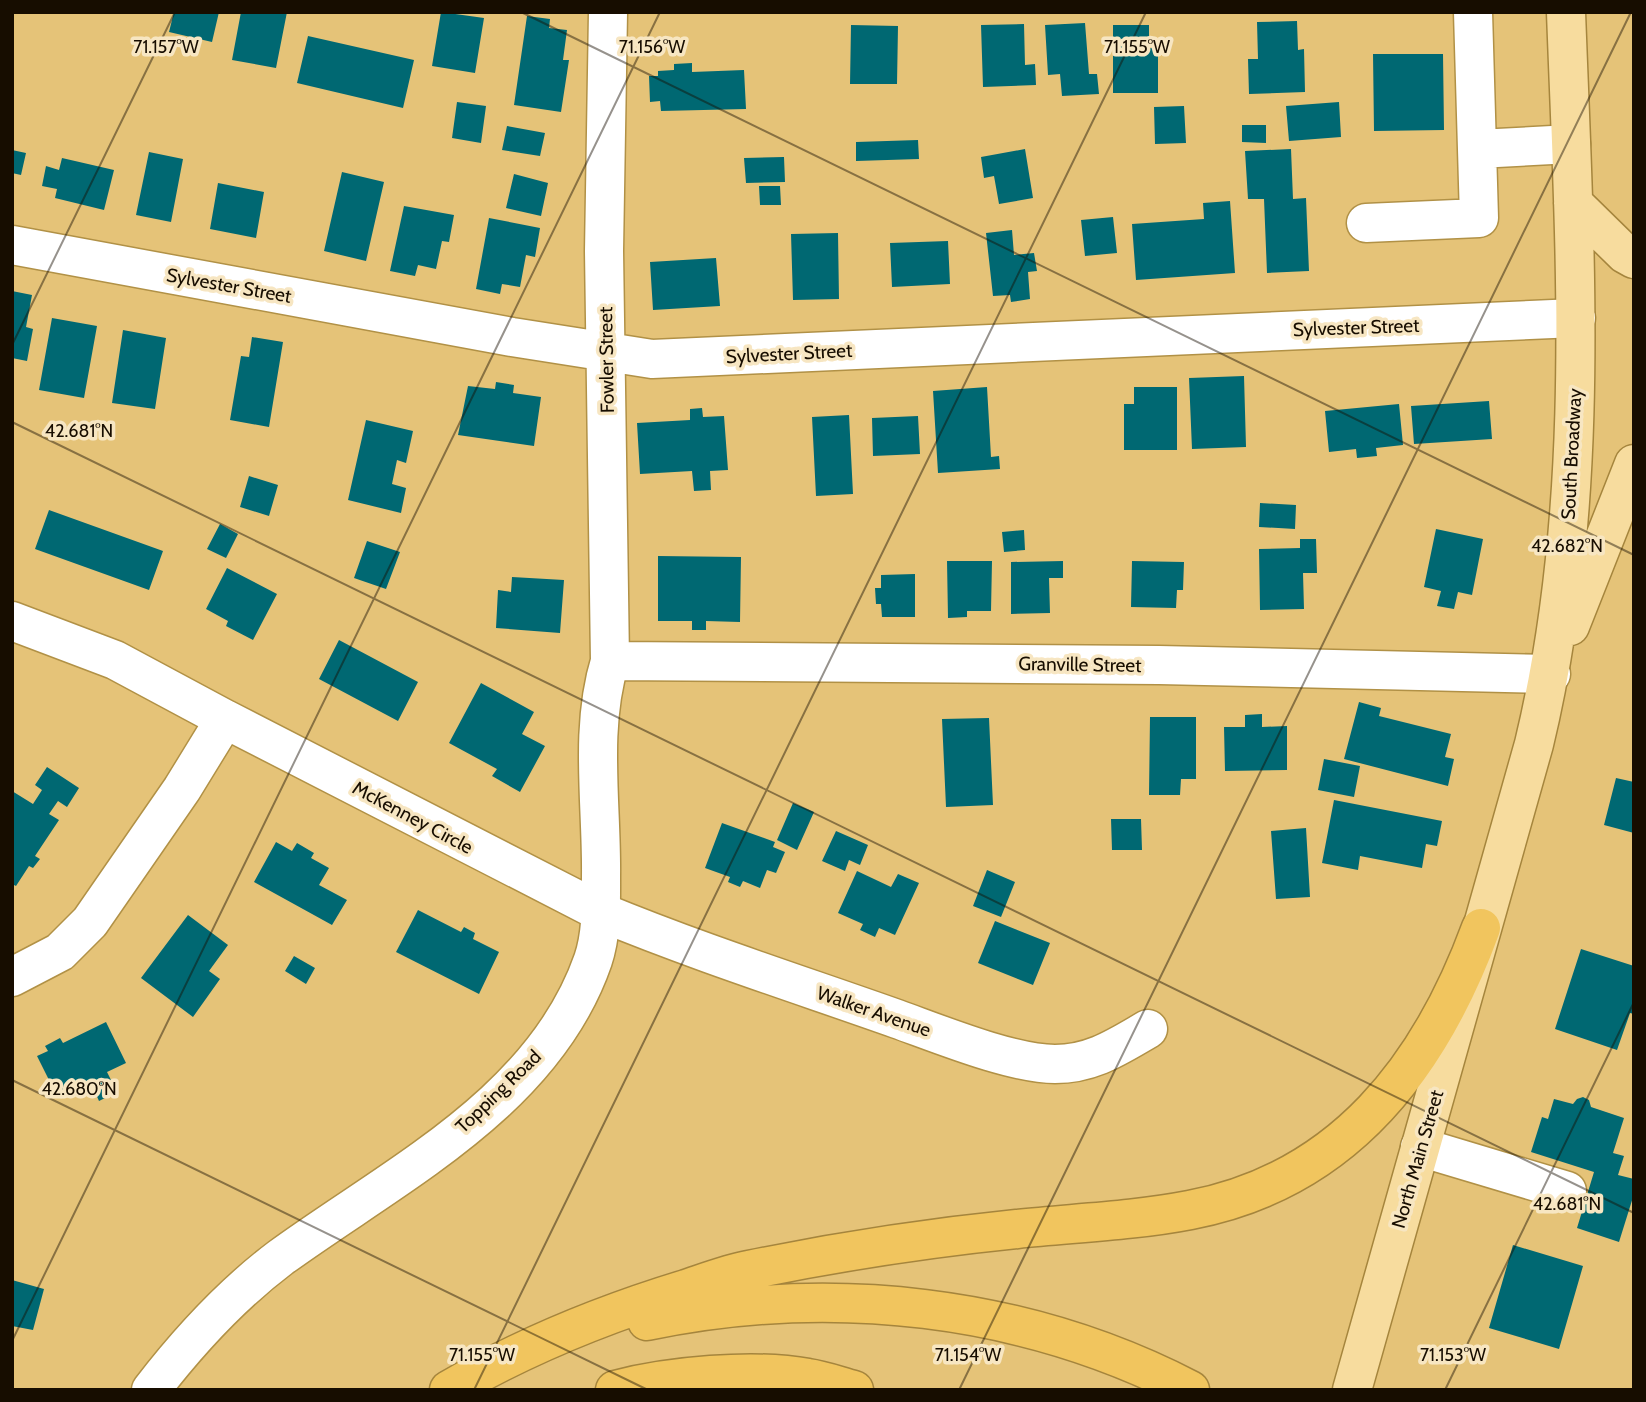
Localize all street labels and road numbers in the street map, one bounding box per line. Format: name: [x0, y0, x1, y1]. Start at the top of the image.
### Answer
street label: Sylvester Street: [165, 263, 294, 308]
street label: Fowler Street: [594, 306, 619, 413]
street label: Sylvester Street: [1292, 314, 1420, 341]
street label: Sylvester Street: [725, 339, 853, 368]
street label: South Broadway: [1557, 387, 1586, 520]
street label: Granville Street: [1018, 652, 1142, 677]
street label: McKenney Circle: [349, 776, 477, 859]
street label: Walker Avenue: [814, 981, 934, 1042]
street label: Topping Road: [451, 1045, 546, 1138]
street label: North Main Street: [1387, 1087, 1448, 1231]

